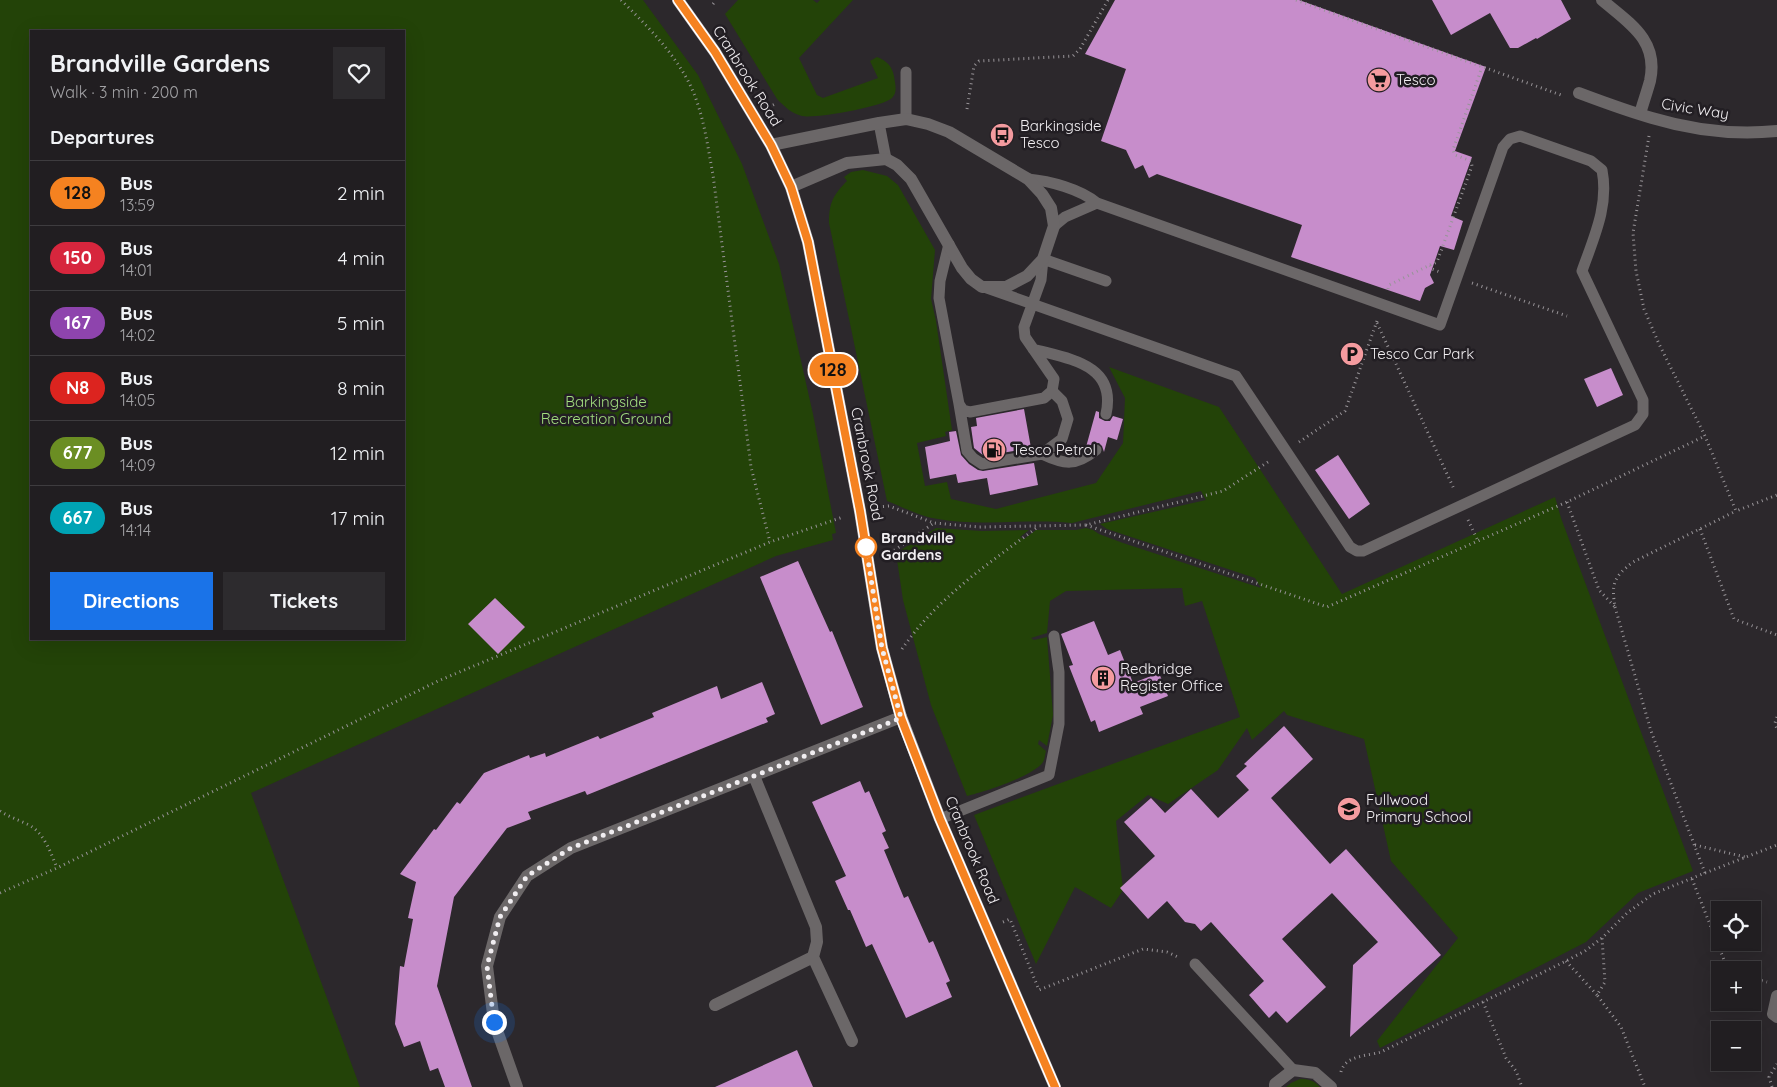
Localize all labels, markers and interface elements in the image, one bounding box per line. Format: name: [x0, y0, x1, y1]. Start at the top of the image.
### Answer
street label: Cranbrook Road: [709, 22, 786, 130]
button: heart: [333, 47, 385, 99]
text: Brandville Gardens: [50, 48, 270, 78]
supermarket icon: Tesco: [1366, 67, 1392, 93]
place label: Tesco: [1396, 70, 1436, 89]
text: Walk · 3 min · 200 m: [50, 82, 198, 102]
street label: Civic Way: [1660, 94, 1730, 123]
place label: Barkingside Tesco: [1020, 116, 1102, 152]
bus stop icon: Barkingside Tesco: [989, 122, 1015, 148]
text: Departures: [50, 125, 154, 149]
text: Bus: [120, 171, 153, 195]
text: 128: [64, 181, 91, 204]
text: 2 min: [337, 181, 385, 205]
text: 13:59: [120, 195, 155, 215]
text: Bus: [120, 236, 153, 260]
text: 150: [63, 246, 92, 269]
text: 4 min: [337, 246, 385, 270]
text: 14:01: [120, 260, 153, 280]
text: Bus: [120, 301, 153, 325]
text: 167: [64, 311, 91, 334]
text: 5 min: [337, 311, 385, 335]
text: 14:02: [120, 325, 156, 345]
parking icon: Tesco Car Park: [1339, 341, 1365, 367]
place label: Tesco Car Park: [1370, 344, 1474, 363]
line badge: 128: [804, 354, 862, 386]
text: 128: [819, 358, 847, 381]
text: Bus: [120, 366, 153, 390]
text: N8: [66, 376, 89, 399]
text: 8 min: [337, 376, 385, 400]
text: 14:05: [120, 390, 155, 410]
park label: Barkingside Recreation Ground: [541, 392, 671, 428]
street label: Cranbrook Road: [847, 406, 888, 522]
text: Bus: [120, 431, 153, 455]
fuel station icon: Tesco Petrol: [981, 437, 1007, 463]
place label: Tesco Petrol: [1012, 440, 1096, 459]
text: 677: [63, 441, 92, 464]
text: 12 min: [330, 441, 385, 465]
text: 14:09: [120, 455, 156, 475]
text: Bus: [120, 496, 153, 520]
text: 667: [63, 506, 92, 529]
text: 17 min: [331, 506, 385, 530]
text: 14:14: [120, 520, 151, 540]
place label: Brandville Gardens: [881, 528, 954, 564]
marker: Brandville Gardens: [855, 536, 877, 558]
button: Directions: [50, 572, 213, 630]
button: Tickets: [223, 572, 385, 630]
place label: Redbridge Register Office: [1120, 659, 1223, 695]
building icon: Redbridge Register Office: [1090, 665, 1116, 691]
place label: Fullwood Primary School: [1366, 790, 1471, 826]
street label: Cranbrook Road: [941, 793, 1004, 907]
school or university icon: Fullwood Primary School: [1336, 796, 1362, 822]
map controls: [1711, 901, 1761, 1071]
button: locate: [1711, 901, 1761, 951]
button: +: [1711, 961, 1761, 1011]
your location: [482, 1010, 507, 1035]
button: −: [1711, 1021, 1761, 1071]

